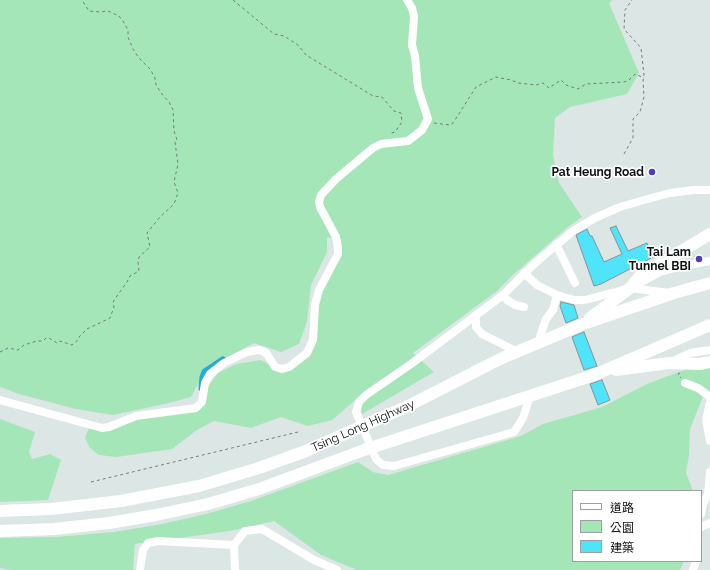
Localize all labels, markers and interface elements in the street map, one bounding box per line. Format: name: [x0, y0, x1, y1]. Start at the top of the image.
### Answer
place label: Pat Heung Road: [551, 165, 644, 179]
marker: Pat Heung Road: [647, 167, 657, 177]
place label: Tai Lam Tunnel BBI: [629, 245, 691, 273]
marker: Tai Lam Tunnel BBI: [694, 254, 704, 264]
street label: Tsing Long Highway: [309, 397, 417, 455]
legend: [572, 490, 702, 562]
text: 道路: [610, 501, 634, 515]
text: 公園: [610, 521, 634, 535]
text: 建築: [610, 541, 634, 555]

